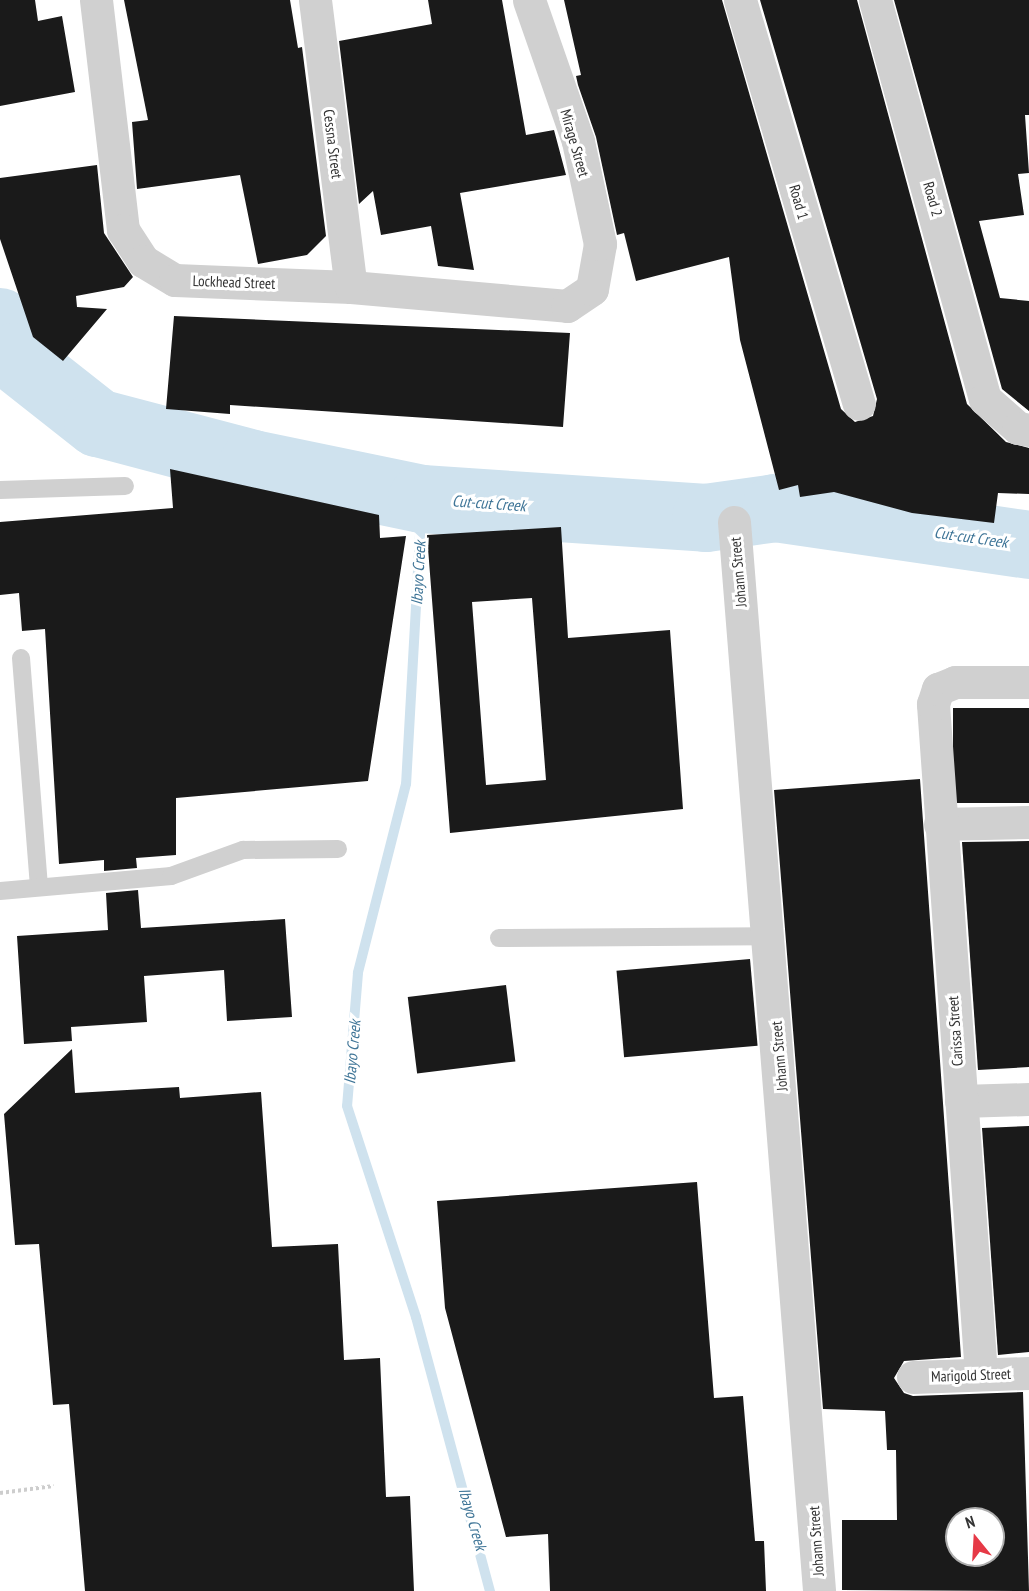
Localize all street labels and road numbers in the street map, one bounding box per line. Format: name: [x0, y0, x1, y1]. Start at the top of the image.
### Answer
street label: Mirage Street: [557, 107, 593, 179]
street label: Cessna Street: [320, 108, 346, 180]
street label: Road 2: [919, 179, 947, 219]
street label: Road 1: [785, 182, 813, 222]
street label: Lockhead Street: [192, 272, 276, 292]
street label: Johann Street: [726, 536, 750, 608]
street label: Carissa Street: [944, 995, 966, 1067]
street label: Johann Street: [767, 1020, 791, 1092]
street label: Marigold Street: [931, 1365, 1011, 1385]
street label: Johann Street: [805, 1505, 827, 1577]

